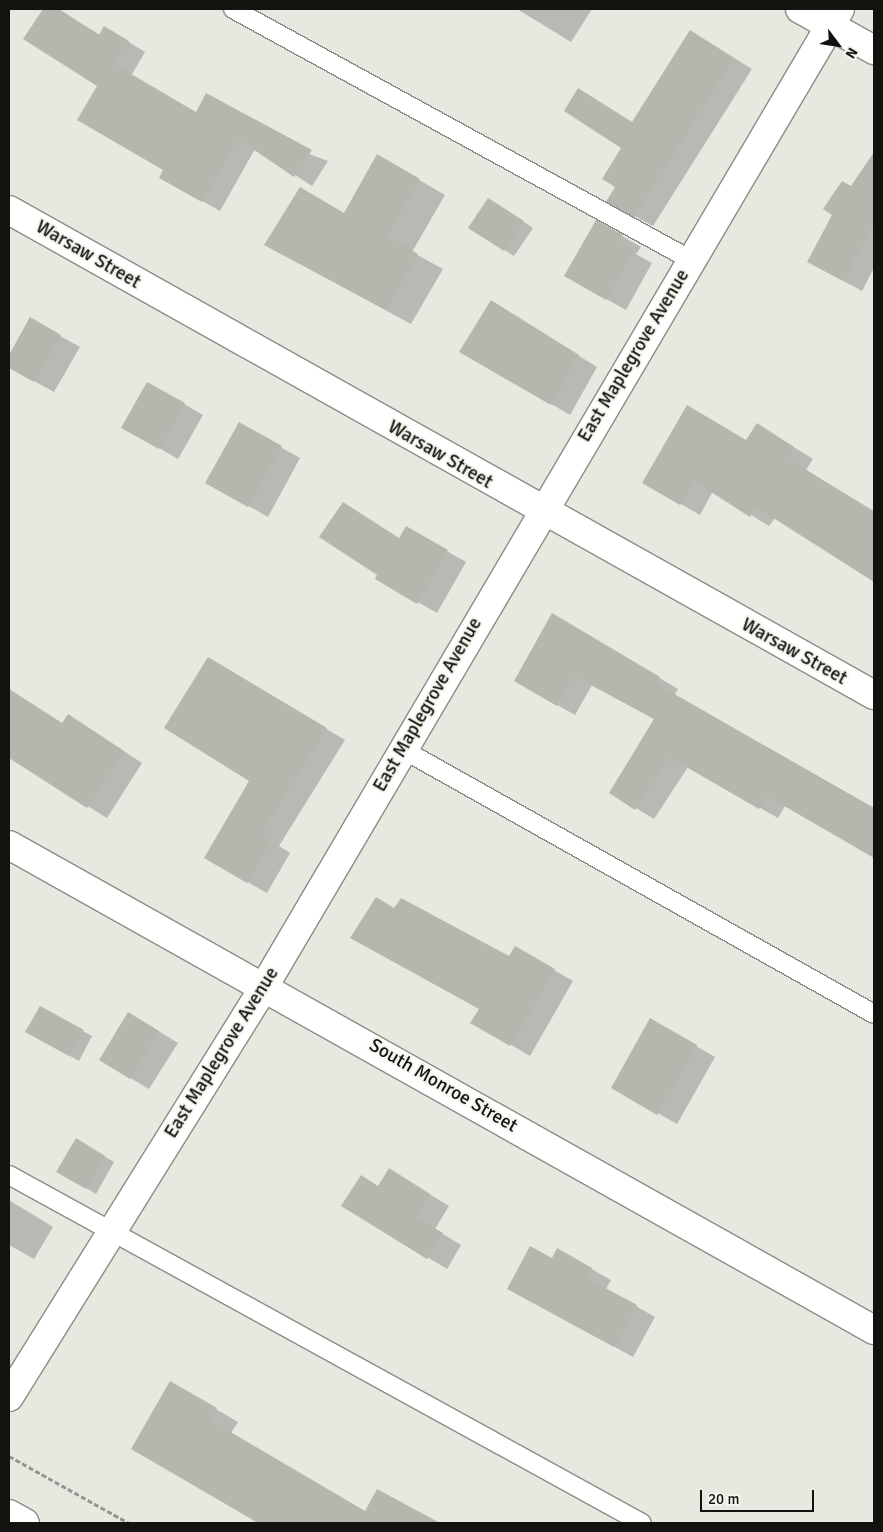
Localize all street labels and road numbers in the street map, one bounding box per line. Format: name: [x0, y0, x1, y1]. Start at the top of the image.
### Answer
street label: Warsaw Street: [32, 216, 144, 294]
street label: East Maplegrove Avenue: [573, 266, 695, 446]
street label: Warsaw Street: [384, 416, 496, 494]
street label: East Maplegrove Avenue: [369, 614, 487, 796]
street label: Warsaw Street: [737, 614, 851, 690]
street label: East Maplegrove Avenue: [160, 963, 284, 1143]
street label: South Monroe Street: [365, 1034, 521, 1138]

